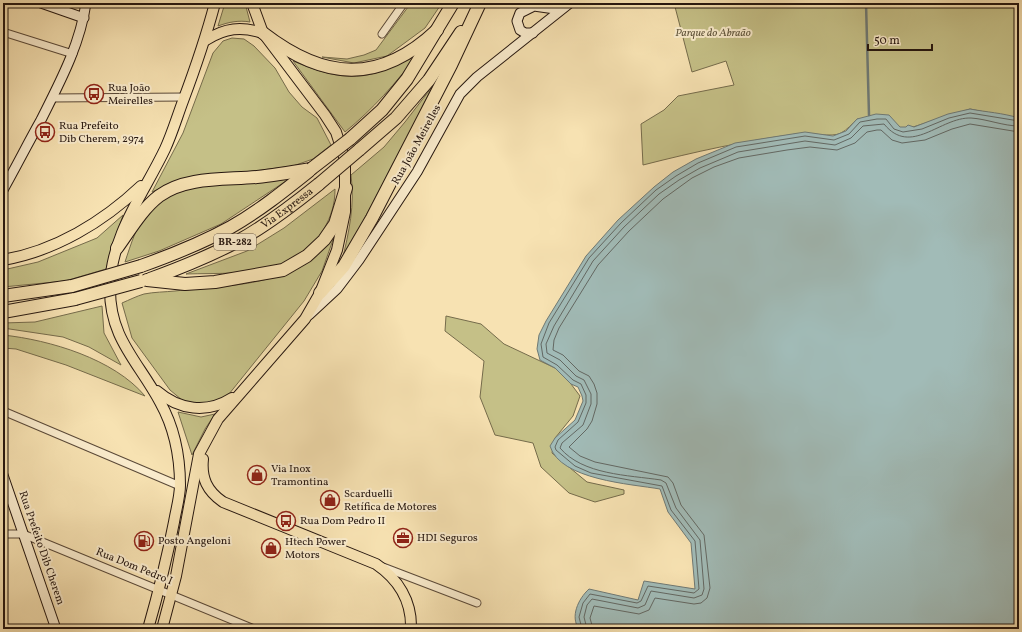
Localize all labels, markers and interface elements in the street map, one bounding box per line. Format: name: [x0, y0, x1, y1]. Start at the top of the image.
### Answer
park label: Parque do Abraão: [675, 26, 751, 41]
scale bar: [868, 26, 932, 52]
text: 50 m: [874, 33, 900, 49]
place label: Rua João Meirelles: [108, 81, 153, 109]
bus stop icon: Rua João Meirelles: [83, 83, 105, 105]
street label: Rua João Meirelles: [389, 102, 445, 188]
place label: Rua Prefeito Dib Cherem, 2974: [59, 119, 145, 147]
bus stop icon: Rua Prefeito Dib Cherem, 2974: [34, 121, 56, 143]
street label: Via Expressa: [258, 184, 317, 233]
road number: BR-282: [214, 234, 256, 250]
place label: Via Inox Tramontina: [271, 462, 329, 490]
shop icon: Via Inox Tramontina: [246, 464, 268, 486]
place label: Scarduelli Retífica de Motores: [344, 487, 437, 515]
street label: Rua Prefeito Dib Cherem: [14, 489, 68, 607]
shop icon: Scarduelli Retífica de Motores: [319, 489, 341, 511]
bus stop icon: Rua Dom Pedro II: [275, 510, 297, 532]
place label: Rua Dom Pedro II: [300, 514, 385, 529]
office icon: HDI Seguros: [392, 527, 414, 549]
fuel station icon: Posto Angeloni: [133, 530, 155, 552]
place label: HDI Seguros: [417, 531, 478, 546]
place label: Posto Angeloni: [158, 534, 231, 549]
place label: Htech Power Motors: [285, 535, 346, 563]
shop icon: Htech Power Motors: [260, 537, 282, 559]
street label: Rua Dom Pedro I: [93, 545, 175, 589]

